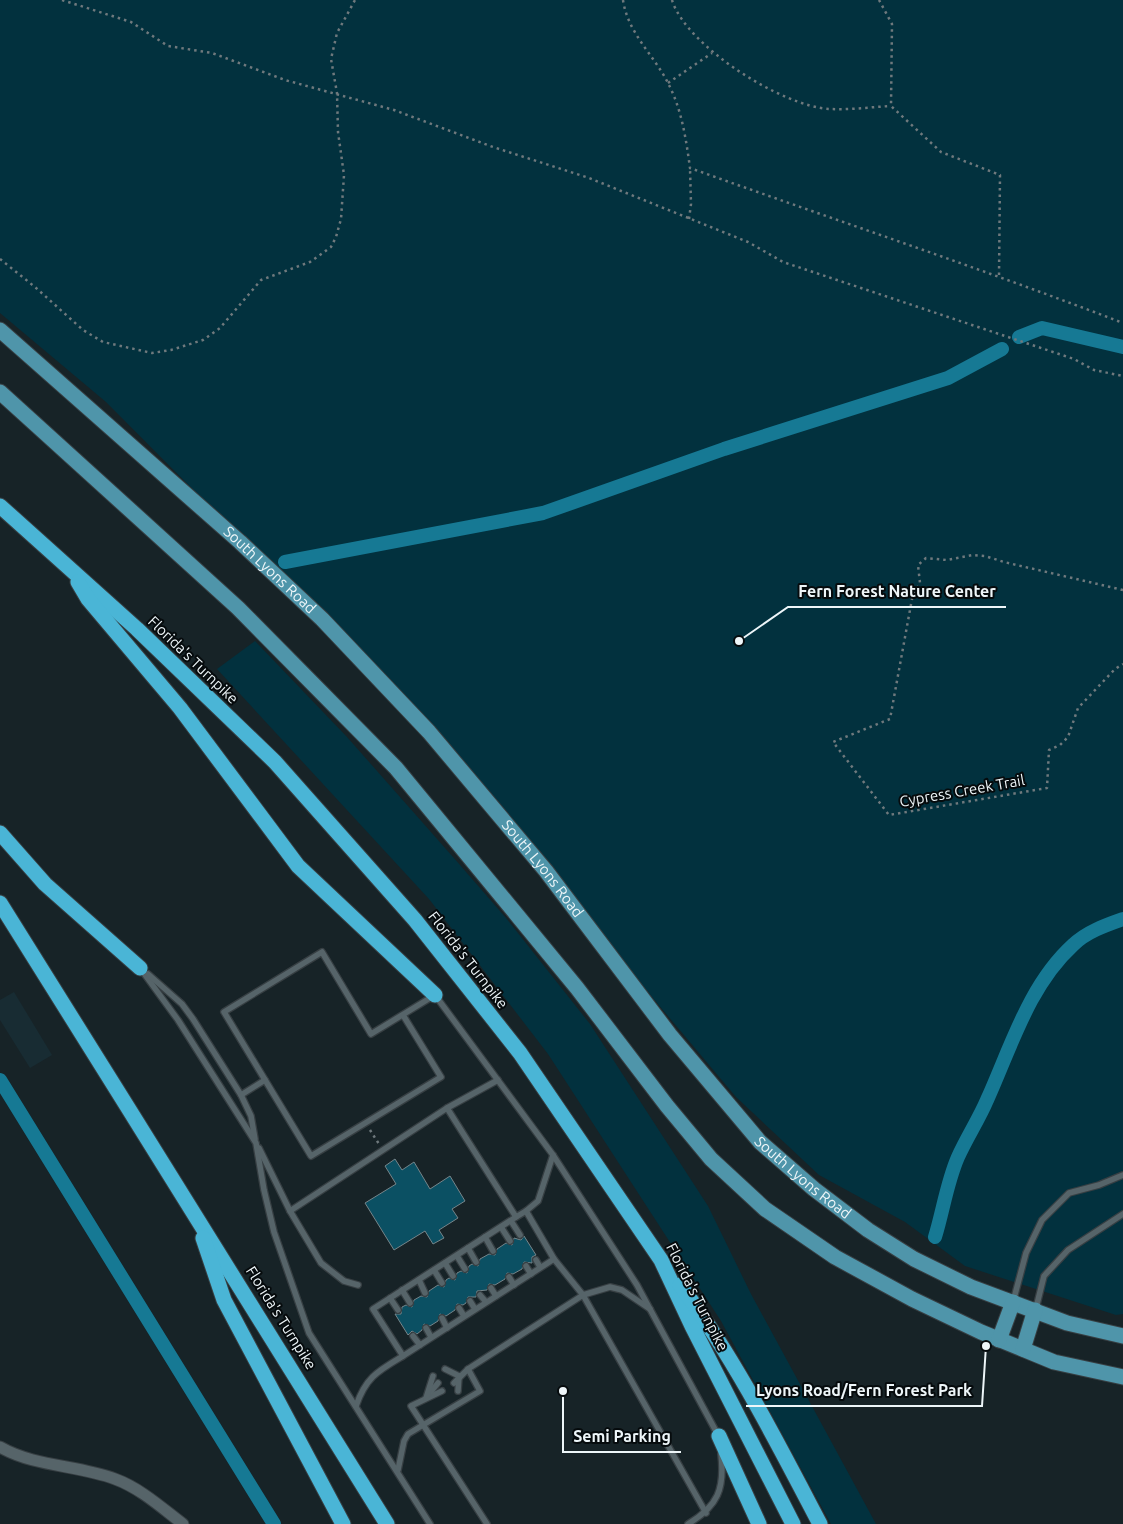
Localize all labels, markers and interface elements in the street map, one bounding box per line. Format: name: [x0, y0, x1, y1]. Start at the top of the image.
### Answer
street label: South Lyons Road: [220, 523, 320, 617]
callout: Fern Forest Nature Center: [788, 576, 1006, 607]
text: Fern Forest Nature Center: [798, 582, 996, 600]
street label: Florida's Turnpike: [145, 612, 242, 707]
street label: Cypress Creek Trail: [898, 771, 1026, 810]
street label: South Lyons Road: [499, 816, 587, 920]
street label: Florida's Turnpike: [425, 908, 512, 1012]
street label: South Lyons Road: [751, 1133, 854, 1222]
street label: Florida's Turnpike: [663, 1240, 732, 1353]
street label: Florida's Turnpike: [243, 1263, 320, 1372]
callout: Lyons Road/Fern Forest Park: [746, 1375, 982, 1406]
text: Lyons Road/Fern Forest Park: [756, 1381, 972, 1399]
callout: Semi Parking: [563, 1421, 681, 1452]
text: Semi Parking: [573, 1427, 671, 1445]

